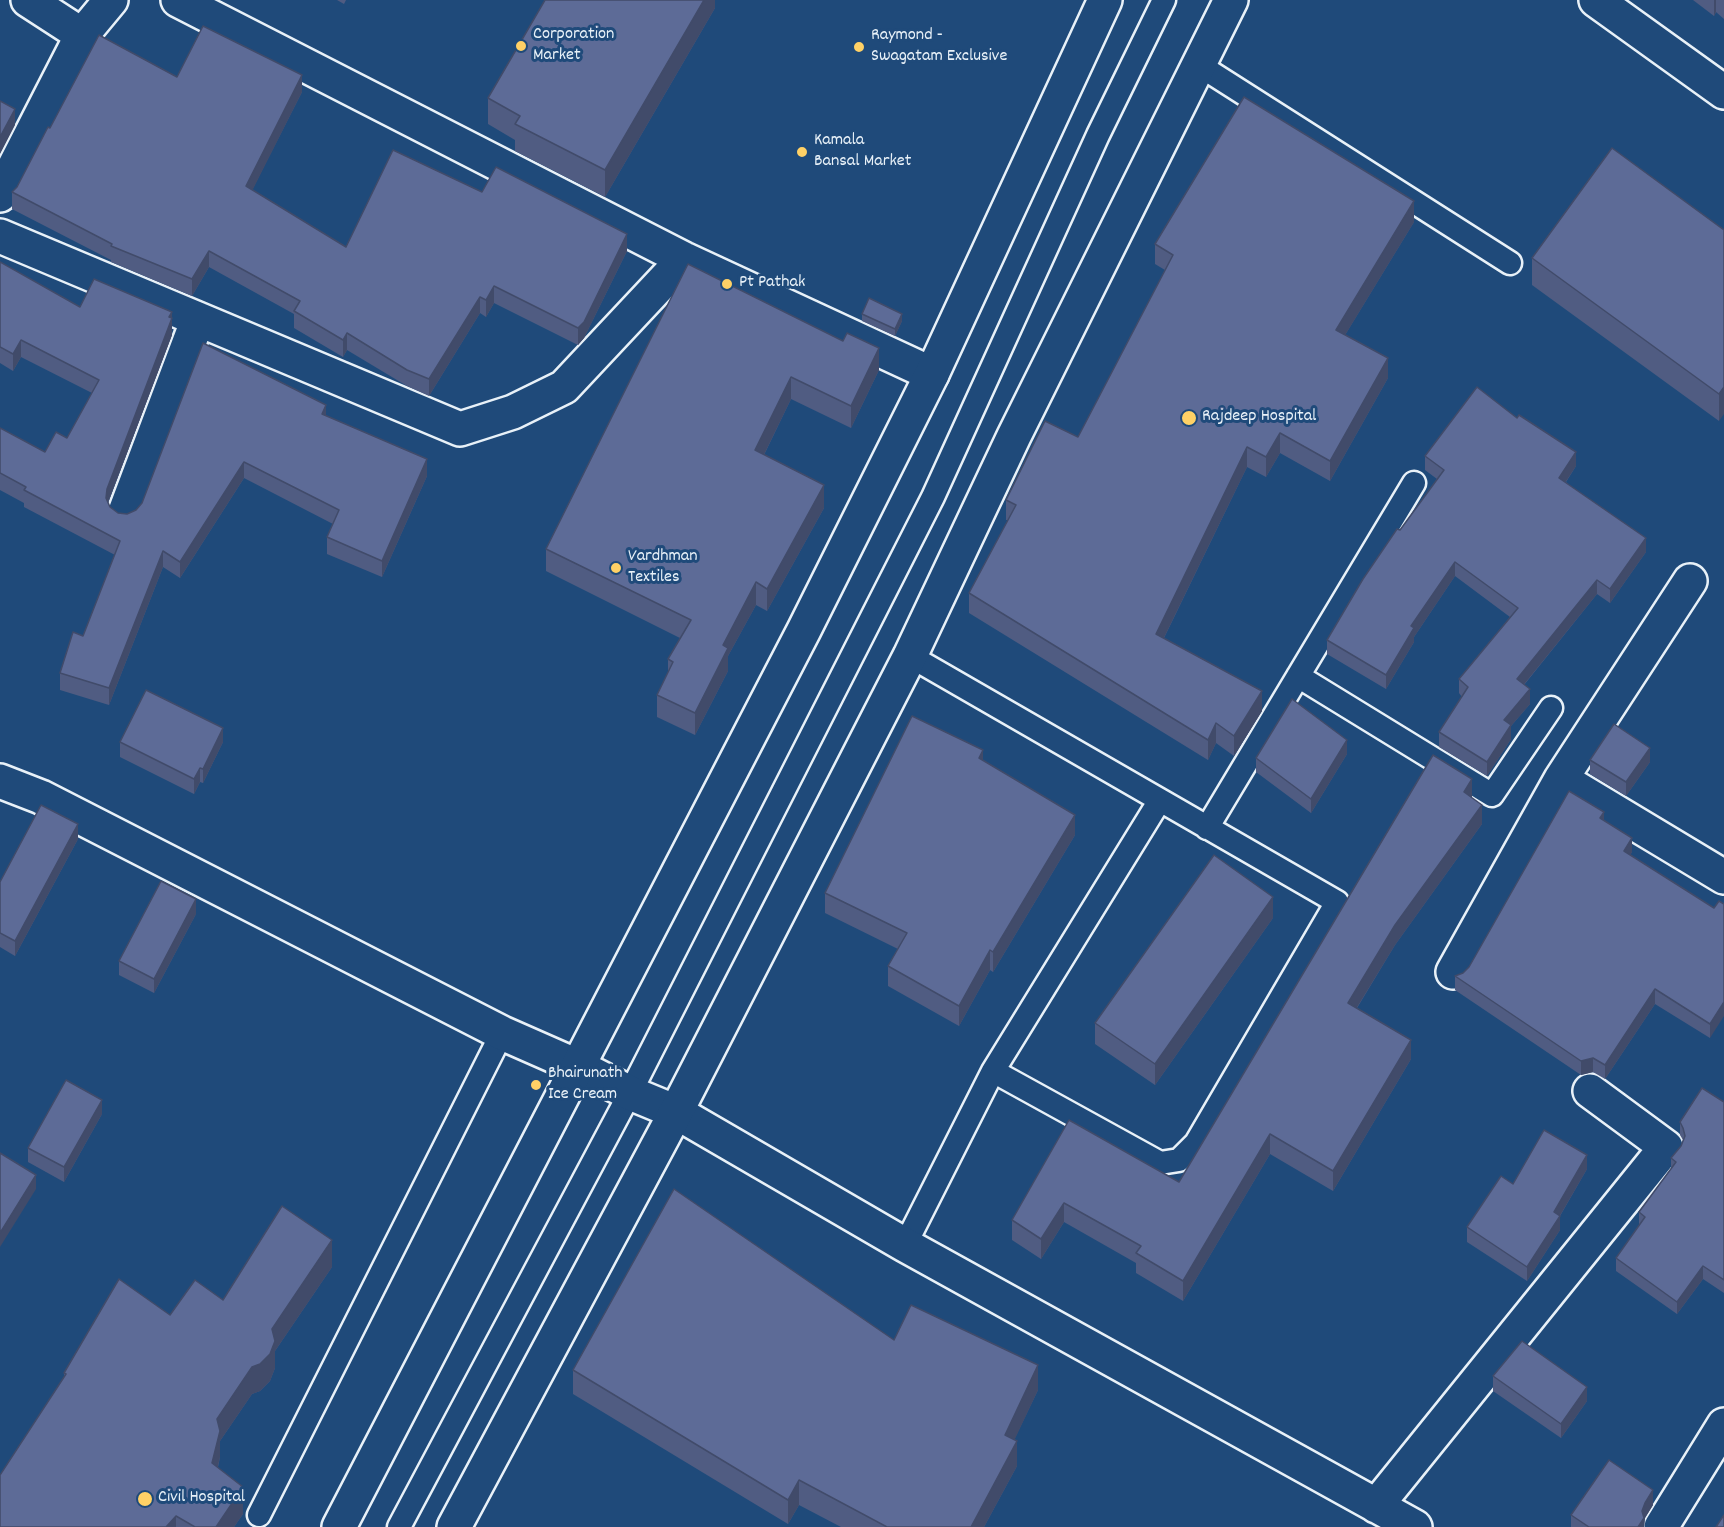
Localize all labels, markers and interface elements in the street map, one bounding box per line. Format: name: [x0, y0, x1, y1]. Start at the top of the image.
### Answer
place label: Corporation Market: [533, 25, 614, 68]
place label: Raymond - Swagatam Exclusive: [871, 26, 1007, 68]
marker: Corporation Market: [514, 39, 528, 53]
marker: Raymond - Swagatam Exclusive: [852, 40, 866, 54]
place label: Kamala Bansal Market: [814, 131, 911, 174]
marker: Kamala Bansal Market: [795, 145, 809, 159]
place label: Pt Pathak: [739, 273, 805, 295]
marker: Pt Pathak: [720, 277, 734, 291]
place label: Rajdeep Hospital: [1202, 407, 1316, 429]
marker: Rajdeep Hospital: [1180, 409, 1198, 427]
place label: Vardhman Textiles: [628, 547, 698, 590]
marker: Vardhman Textiles: [609, 561, 623, 575]
place label: Bhairunath Ice Cream: [548, 1064, 623, 1106]
marker: Bhairunath Ice Cream: [529, 1078, 543, 1092]
place label: Civil Hospital: [158, 1488, 245, 1510]
marker: Civil Hospital: [136, 1490, 154, 1508]

